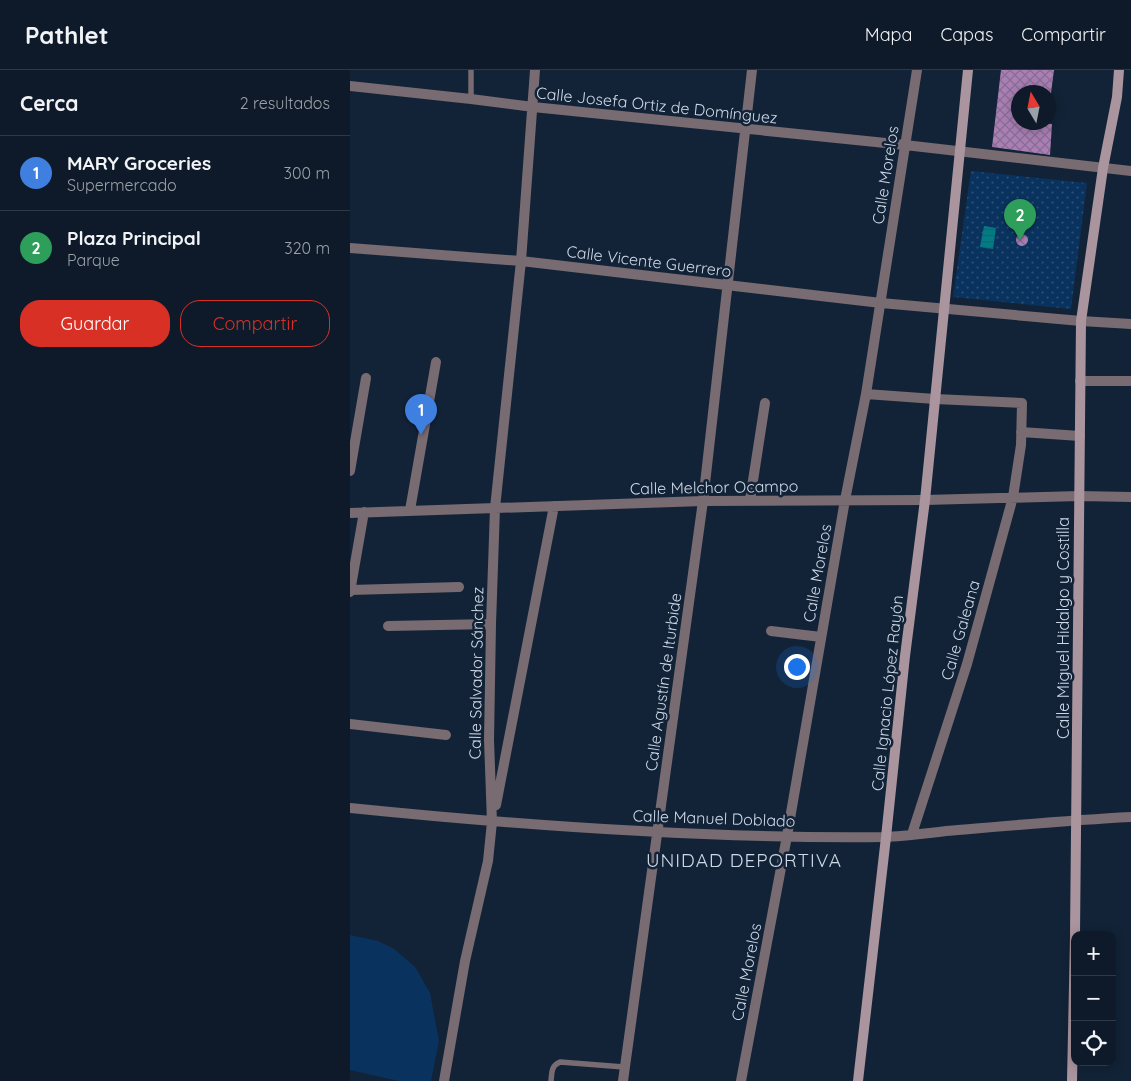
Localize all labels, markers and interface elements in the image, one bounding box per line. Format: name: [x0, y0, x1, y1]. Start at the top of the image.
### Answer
text: Pathlet: [25, 20, 109, 50]
text: Mapa: [865, 23, 912, 46]
text: Capas: [940, 23, 993, 46]
text: Compartir: [1021, 23, 1106, 46]
street label: Calle Josefa Ortiz de Domínguez: [535, 82, 779, 128]
north arrow: [1011, 85, 1056, 130]
text: Cerca: [20, 90, 78, 116]
text: 2 resultados: [240, 93, 330, 113]
street label: Calle Morelos: [867, 124, 903, 226]
text: MARY Groceries: [67, 151, 211, 175]
text: 1: [33, 163, 39, 183]
text: 300 m: [284, 163, 330, 183]
text: Supermercado: [67, 175, 177, 195]
pin: 2: [1004, 199, 1036, 240]
text: Plaza Principal: [67, 226, 201, 250]
text: 2: [31, 238, 41, 258]
text: 320 m: [284, 238, 330, 258]
street label: Calle Vicente Guerrero: [565, 241, 733, 281]
text: Parque: [67, 250, 120, 270]
button: Guardar: [20, 300, 170, 347]
button: Compartir: [180, 300, 330, 347]
pin: 1: [405, 394, 437, 435]
street label: Calle Melchor Ocampo: [630, 476, 798, 498]
street label: Calle Miguel Hidalgo y Costilla: [1053, 517, 1073, 739]
street label: Calle Morelos: [799, 522, 835, 624]
street label: Calle Galeana: [936, 578, 984, 682]
street label: Calle Salvador Sánchez: [464, 586, 488, 760]
street label: Calle Agustín de Iturbide: [641, 592, 685, 772]
street label: Calle Ignacio López Rayón: [867, 594, 907, 792]
your location: [784, 654, 810, 680]
street label: Calle Manuel Doblado: [632, 805, 796, 831]
district label: UNIDAD DEPORTIVA: [646, 848, 842, 872]
street label: Calle Morelos: [727, 921, 765, 1023]
map controls: [1071, 931, 1116, 1066]
button: +: [1071, 931, 1116, 976]
button: −: [1071, 976, 1116, 1021]
button: locate: [1071, 1021, 1116, 1066]

